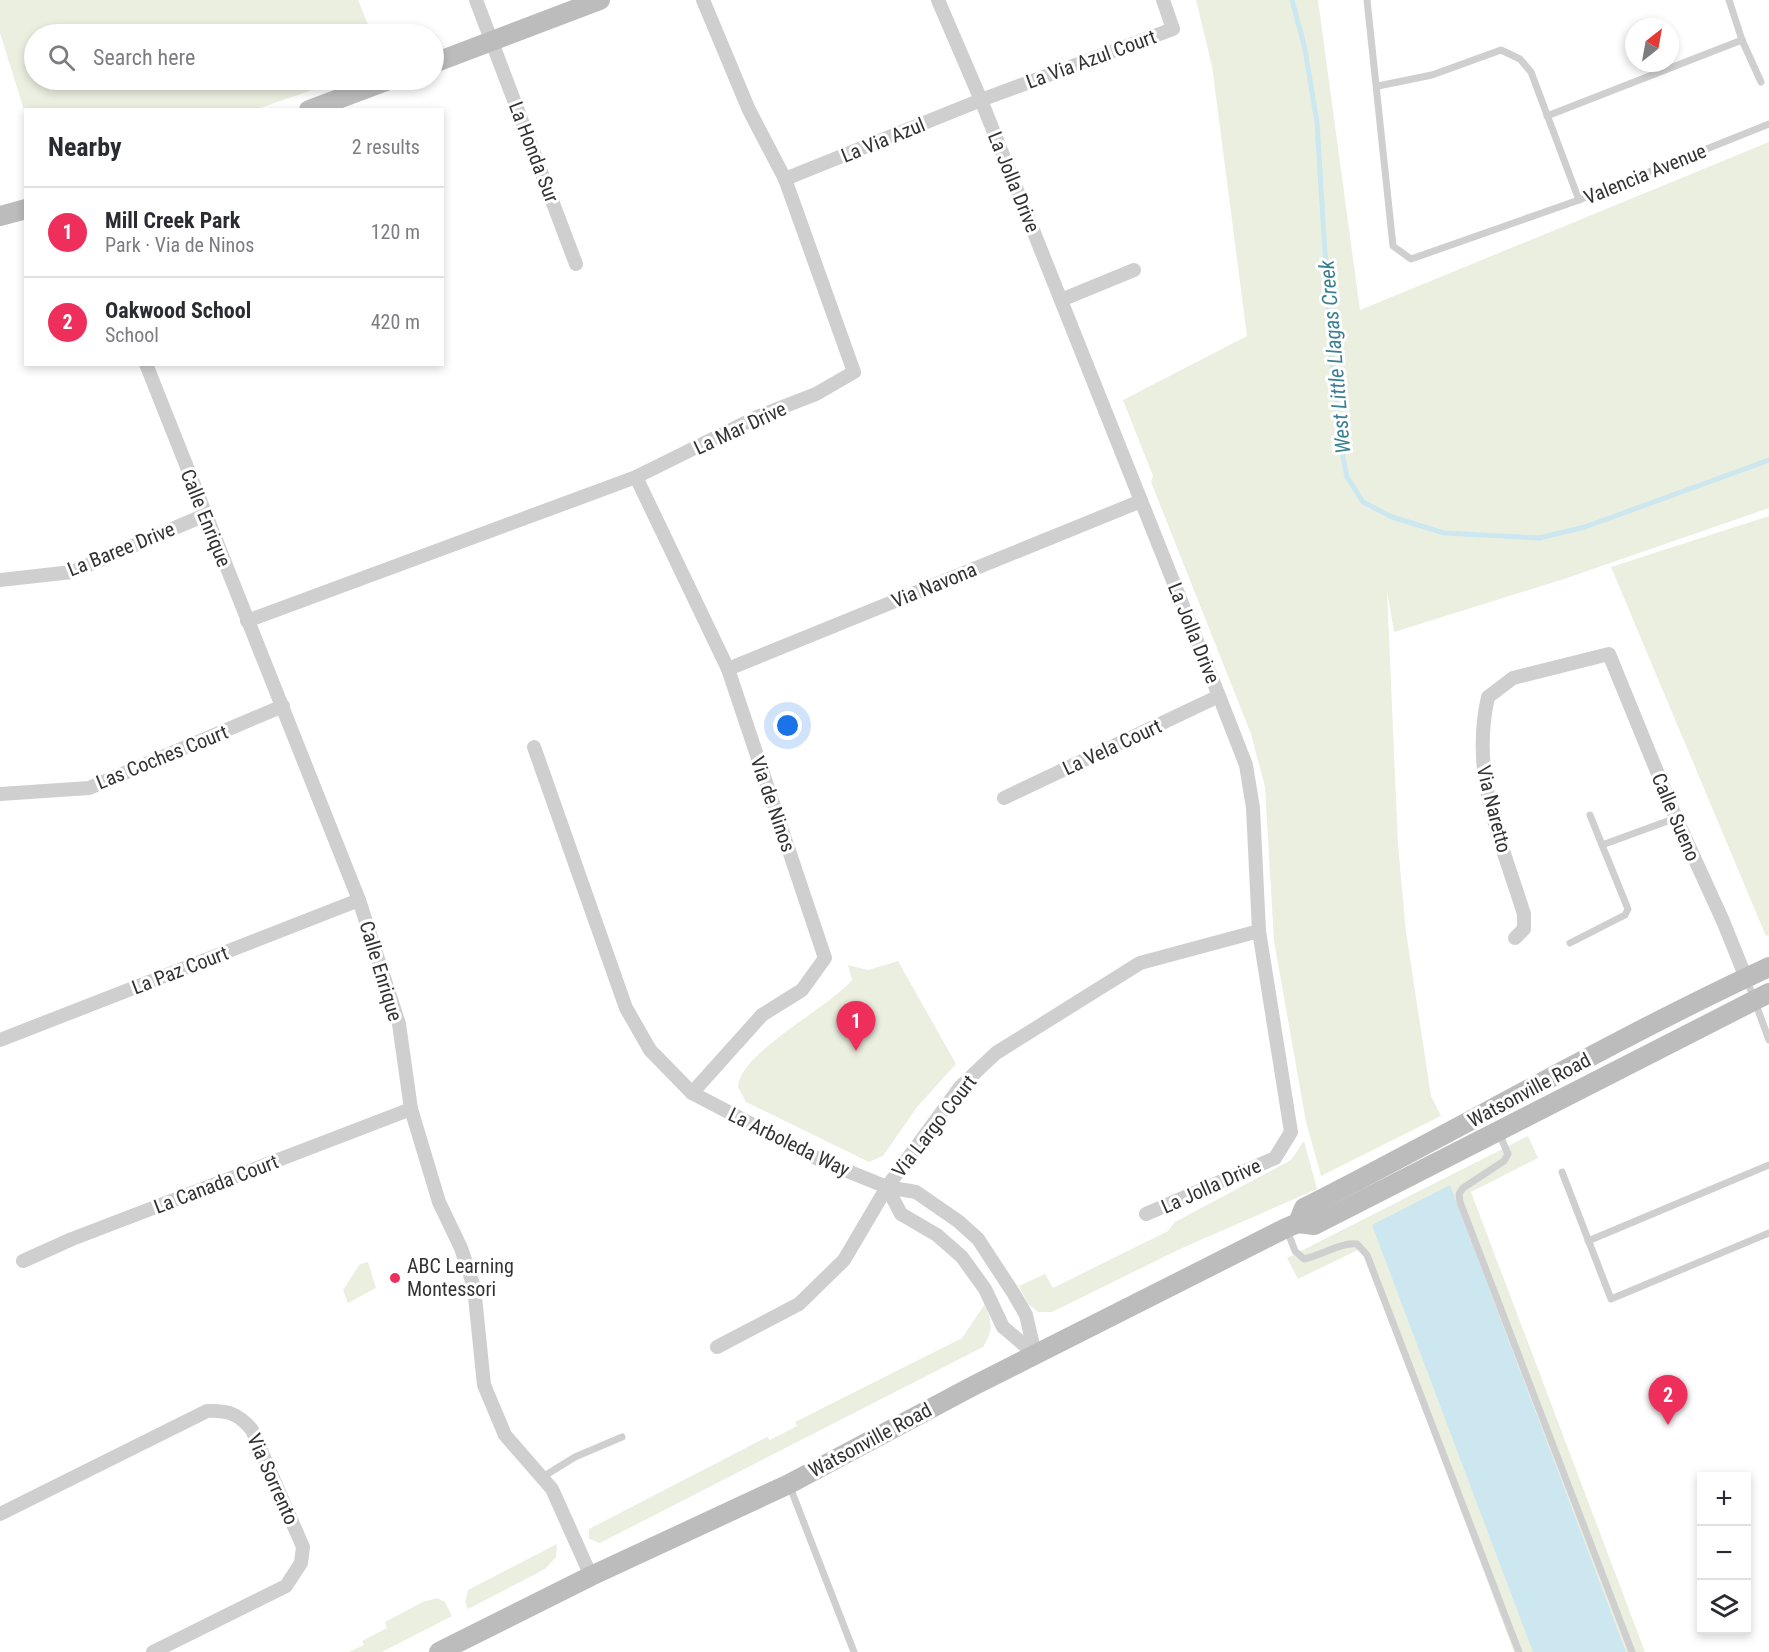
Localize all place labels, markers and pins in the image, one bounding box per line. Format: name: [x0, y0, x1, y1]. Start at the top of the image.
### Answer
pin: 1: [836, 1002, 876, 1051]
place label: ABC Learning Montessori: [407, 1254, 514, 1301]
marker: ABC Learning Montessori: [388, 1271, 402, 1285]
pin: 2: [1648, 1376, 1688, 1425]

